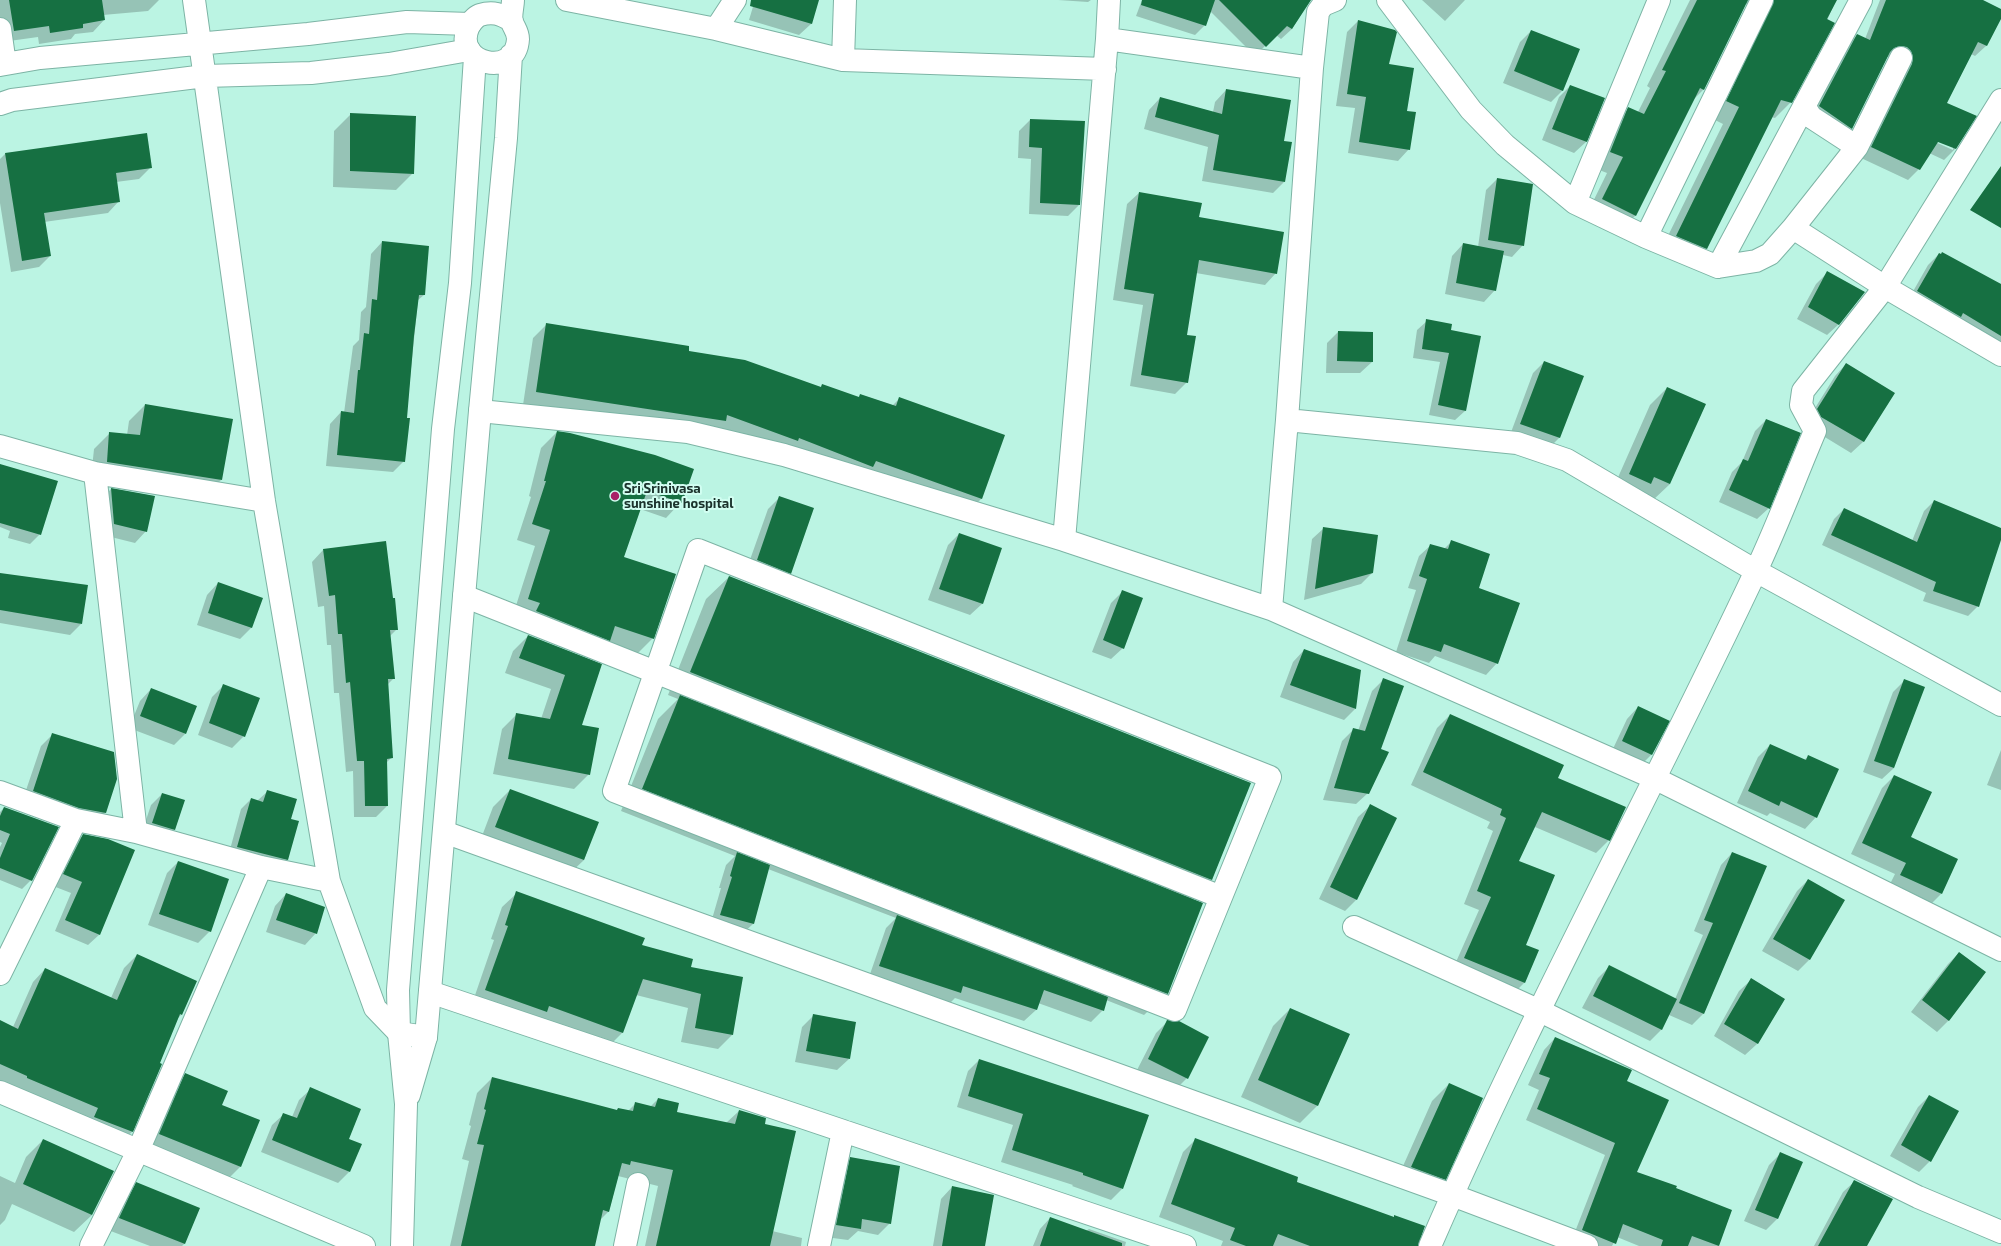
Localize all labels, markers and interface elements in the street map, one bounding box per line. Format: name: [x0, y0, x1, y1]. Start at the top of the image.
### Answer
place label: Sri Srinivasa sunshine hospital: [624, 481, 733, 512]
marker: Sri Srinivasa sunshine hospital: [609, 490, 621, 502]

